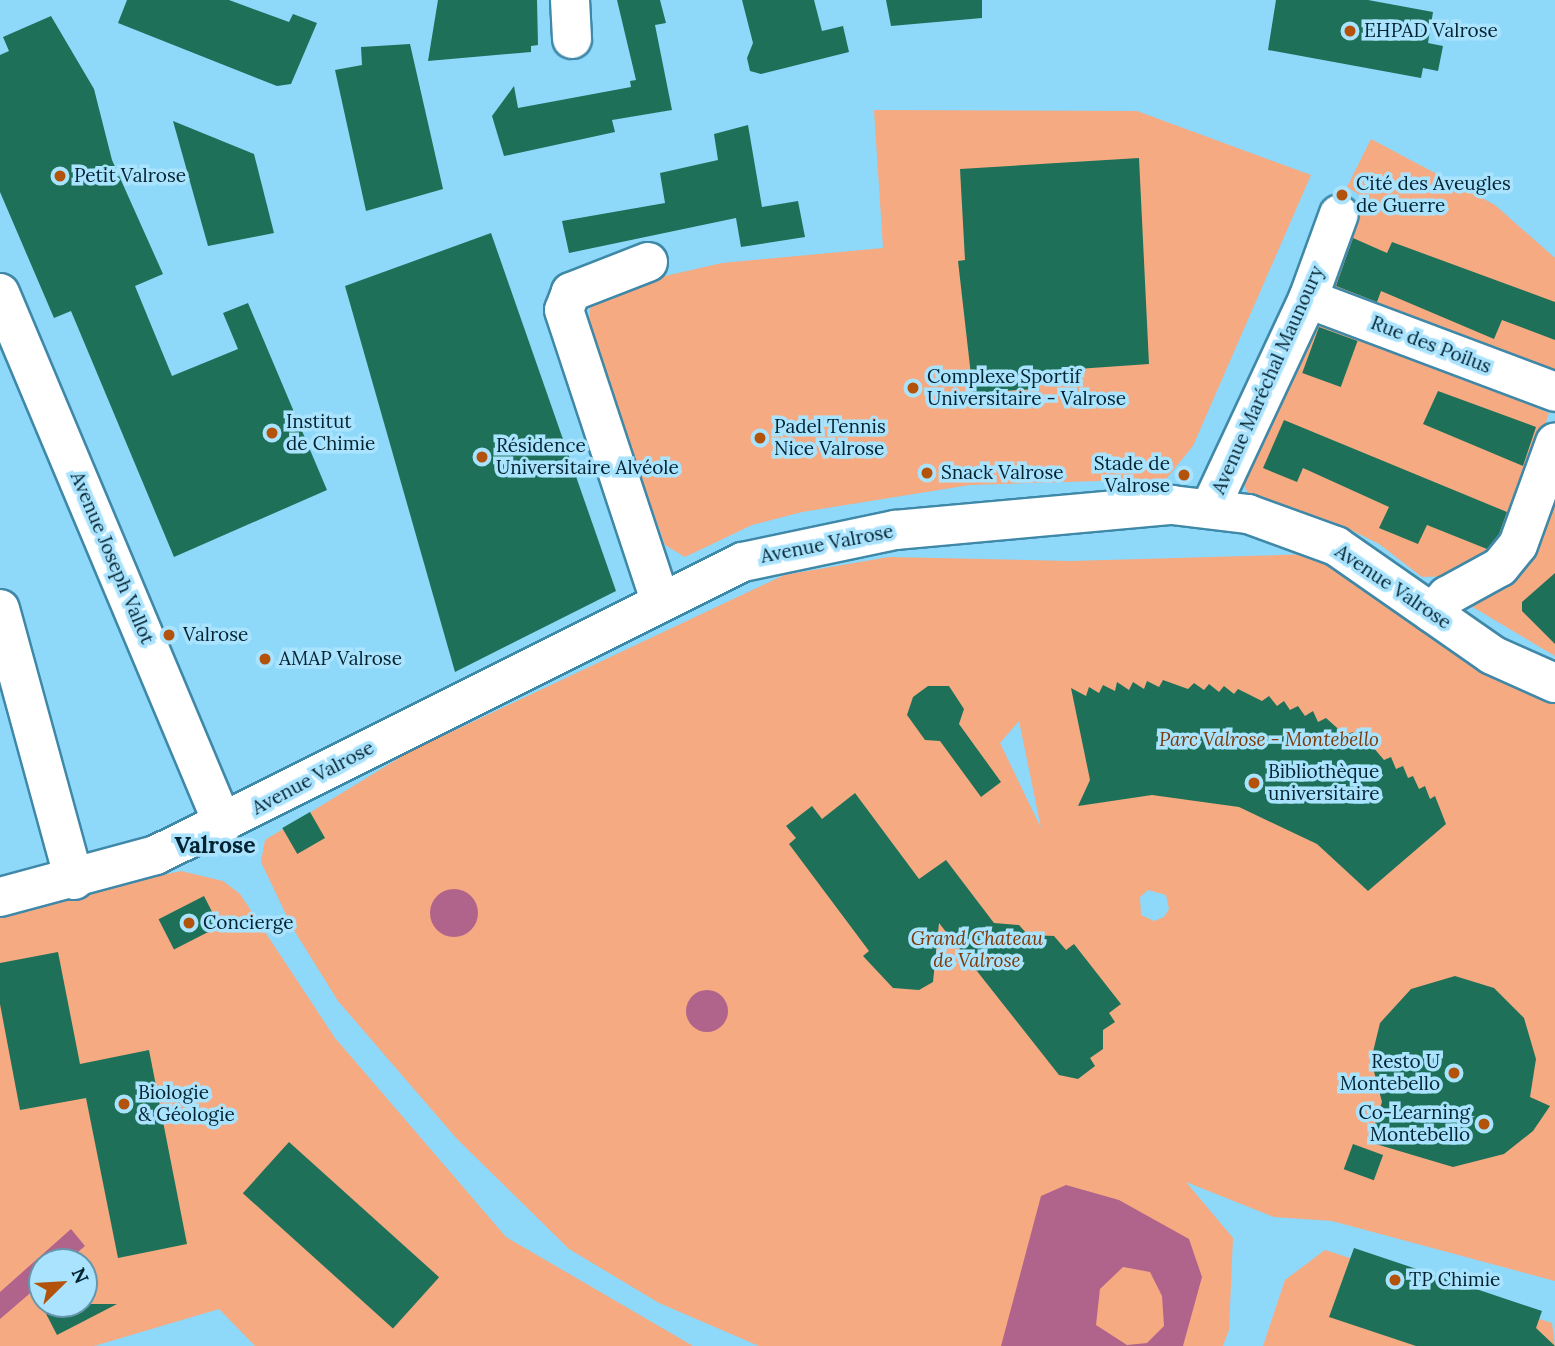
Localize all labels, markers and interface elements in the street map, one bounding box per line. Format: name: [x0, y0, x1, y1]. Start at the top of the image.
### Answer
place label: EHPAD Valrose: [1364, 20, 1498, 42]
marker: EHPAD Valrose: [1342, 23, 1358, 39]
place label: Petit Valrose: [74, 165, 186, 187]
marker: Petit Valrose: [52, 168, 68, 184]
place label: Cité des Aveugles de Guerre: [1356, 173, 1511, 217]
marker: Cité des Aveugles de Guerre: [1334, 187, 1350, 203]
street label: Avenue Maréchal Maunoury: [1207, 262, 1329, 498]
street label: Rue des Poilus: [1368, 312, 1494, 378]
place label: Complexe Sportif Universitaire - Valrose: [927, 366, 1126, 410]
marker: Complexe Sportif Universitaire - Valrose: [905, 380, 921, 396]
place label: Institut de Chimie: [286, 411, 375, 455]
place label: Padel Tennis Nice Valrose: [774, 416, 886, 460]
marker: Institut de Chimie: [264, 425, 280, 441]
marker: Padel Tennis Nice Valrose: [752, 430, 768, 446]
place label: Résidence Universitaire Alvéole: [496, 435, 679, 479]
marker: Résidence Universitaire Alvéole: [474, 449, 490, 465]
place label: Stade de Valrose: [1094, 453, 1170, 497]
place label: Snack Valrose: [941, 462, 1064, 484]
marker: Snack Valrose: [919, 465, 935, 481]
marker: Stade de Valrose: [1176, 467, 1192, 483]
street label: Avenue Joseph Vallot: [65, 468, 159, 648]
street label: Avenue Valrose: [759, 520, 895, 568]
street label: Avenue Valrose: [1331, 540, 1455, 634]
place label: Valrose: [183, 624, 248, 646]
marker: Valrose: [161, 627, 177, 643]
place label: AMAP Valrose: [279, 648, 402, 670]
marker: AMAP Valrose: [257, 651, 273, 667]
park label: Parc Valrose - Montebello: [1159, 729, 1379, 751]
street label: Avenue Valrose: [248, 736, 378, 820]
place label: Bibliothèque universitaire: [1268, 761, 1380, 805]
marker: Bibliothèque universitaire: [1246, 775, 1262, 791]
district label: Valrose: [174, 831, 256, 859]
place label: Concierge: [203, 912, 294, 934]
marker: Concierge: [181, 915, 197, 931]
park label: Grand Chateau de Valrose: [911, 928, 1043, 972]
place label: Resto U Montebello: [1340, 1051, 1440, 1095]
marker: Resto U Montebello: [1446, 1065, 1462, 1081]
place label: Biologie & Géologie: [138, 1082, 235, 1126]
marker: Biologie & Géologie: [116, 1096, 132, 1112]
place label: Co-Learning Montebello: [1358, 1102, 1470, 1146]
marker: Co-Learning Montebello: [1476, 1116, 1492, 1132]
north arrow: [28, 1248, 98, 1318]
text: N: [66, 1264, 94, 1287]
place label: TP Chimie: [1409, 1269, 1500, 1291]
marker: TP Chimie: [1387, 1272, 1403, 1288]

